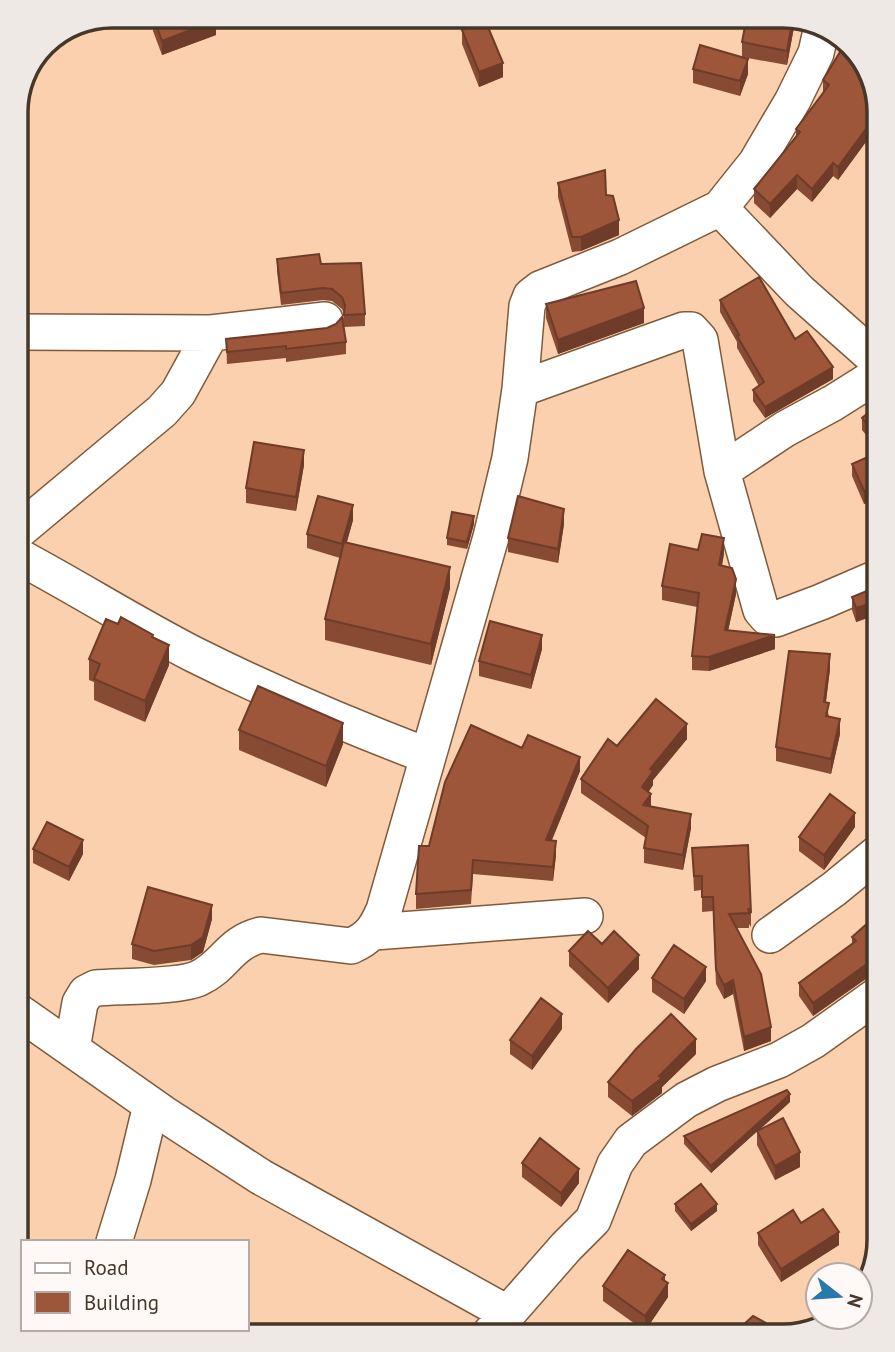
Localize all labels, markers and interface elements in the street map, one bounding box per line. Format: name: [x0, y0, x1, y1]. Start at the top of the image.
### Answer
legend: [21, 1240, 248, 1331]
text: Road: [84, 1254, 128, 1281]
north arrow: [804, 1261, 874, 1331]
text: Building: [84, 1289, 159, 1316]
text: N: [842, 1291, 869, 1310]

